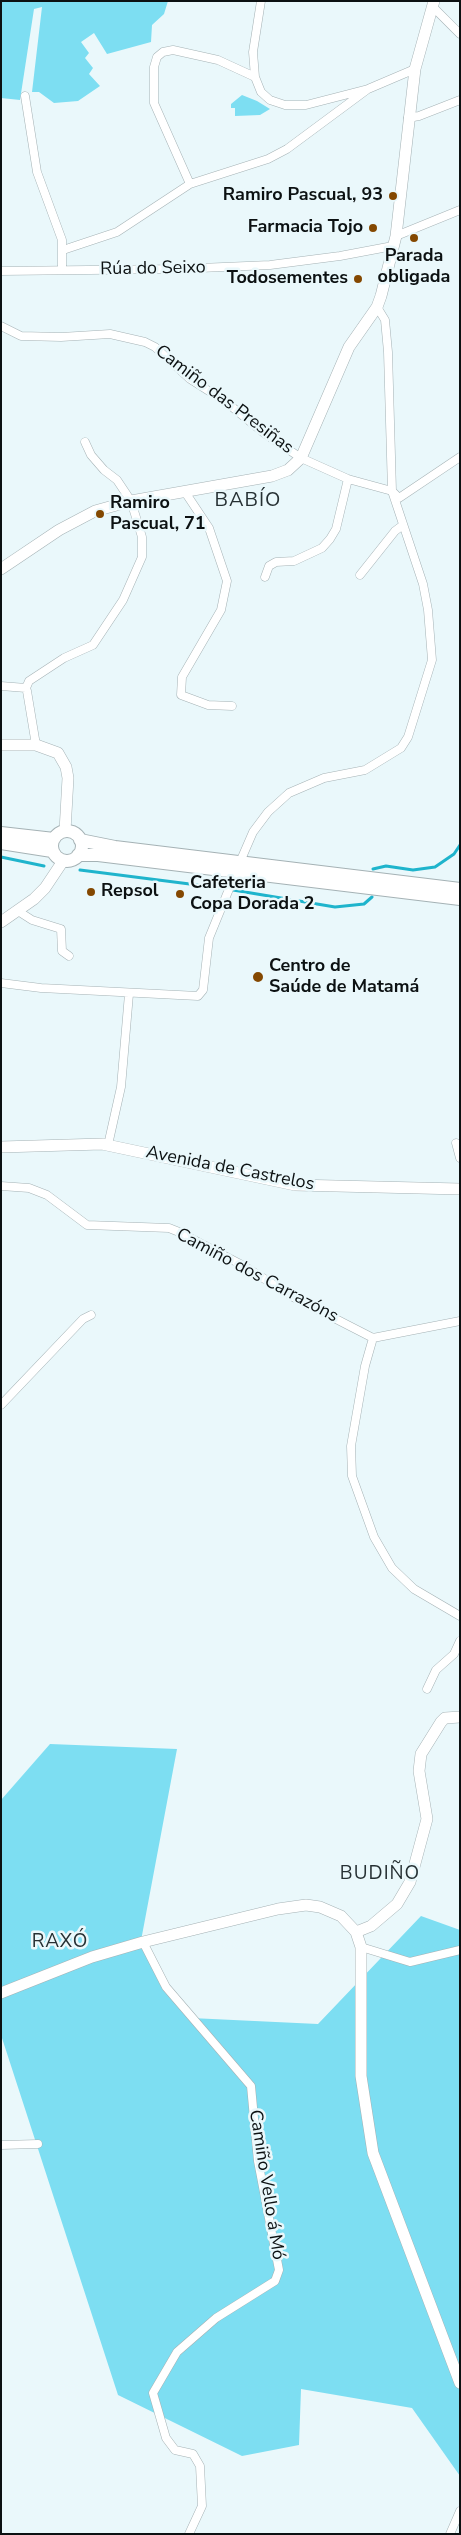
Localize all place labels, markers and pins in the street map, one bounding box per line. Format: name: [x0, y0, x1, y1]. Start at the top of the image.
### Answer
place label: Ramiro Pascual, 93: [223, 185, 383, 207]
marker: Ramiro Pascual, 93: [387, 190, 399, 202]
place label: Farmacia Tojo: [248, 217, 363, 239]
marker: Farmacia Tojo: [367, 222, 379, 234]
marker: Parada obligada: [408, 232, 420, 244]
place label: Parada obligada: [378, 246, 450, 288]
place label: Todosementes: [227, 268, 348, 290]
marker: Todosementes: [352, 273, 364, 285]
place label: Ramiro Pascual, 71: [110, 493, 206, 536]
marker: Ramiro Pascual, 71: [94, 508, 106, 520]
place label: Cafeteria Copa Dorada 2: [190, 873, 315, 916]
place label: Repsol: [101, 881, 159, 903]
marker: Repsol: [85, 886, 97, 898]
marker: Cafeteria Copa Dorada 2: [174, 888, 186, 900]
place label: Centro de Saúde de Matamá: [269, 956, 419, 999]
marker: Centro de Saúde de Matamá: [251, 970, 265, 984]

